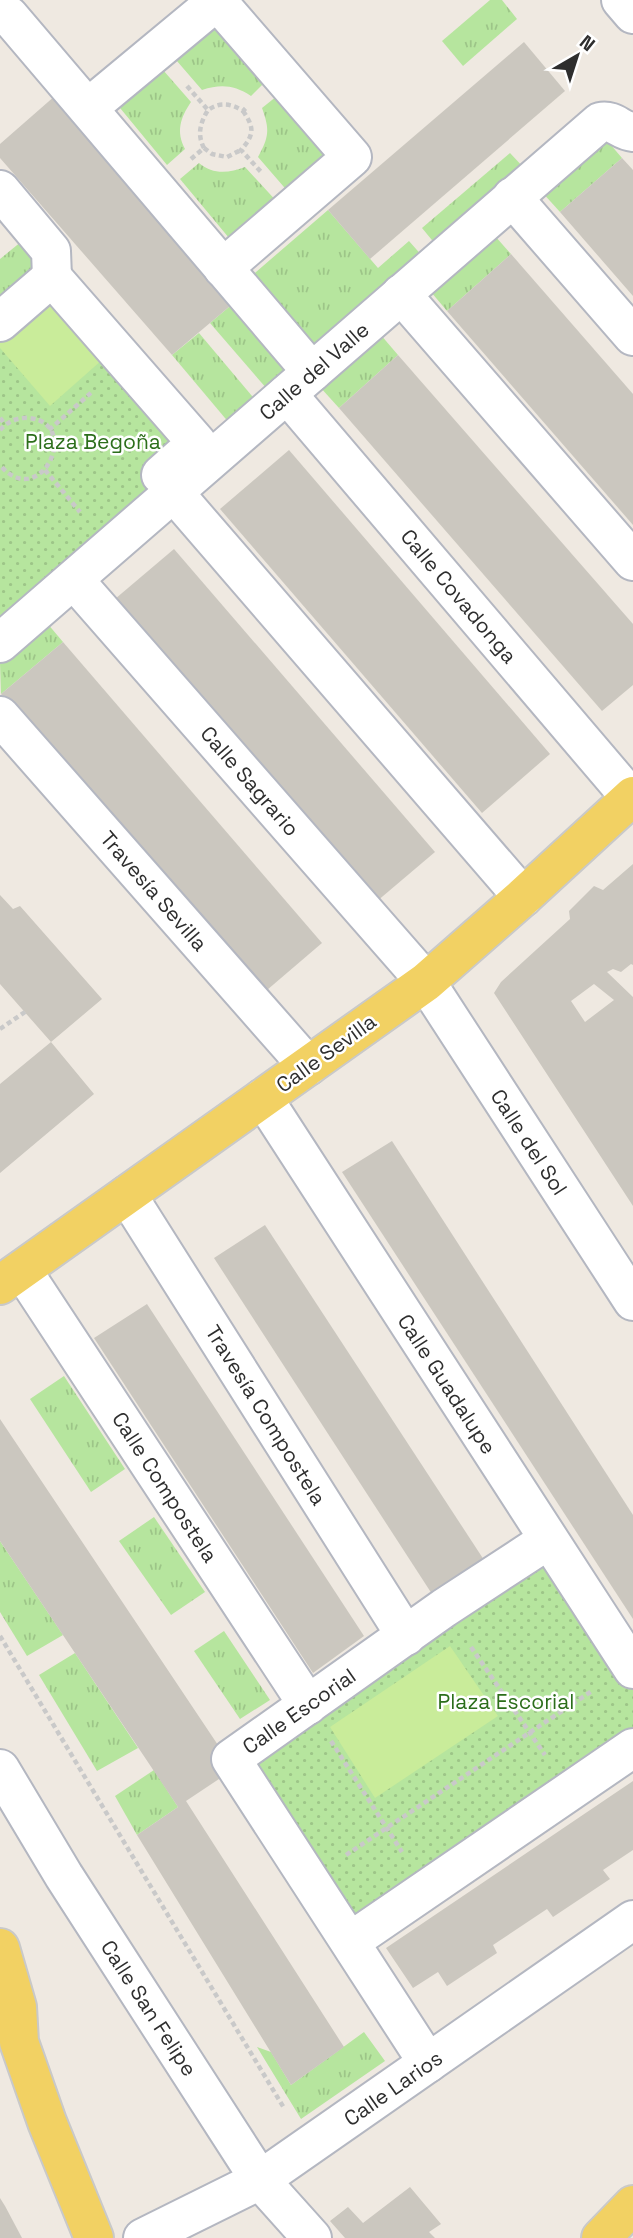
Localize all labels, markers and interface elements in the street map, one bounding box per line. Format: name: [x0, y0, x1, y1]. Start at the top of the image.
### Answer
north arrow: [542, 21, 612, 91]
text: N: [575, 29, 600, 57]
street label: Calle del Valle: [253, 316, 375, 426]
park label: Plaza Begoña: [25, 428, 161, 455]
street label: Calle Covadonga: [395, 523, 523, 669]
street label: Calle Sagrario: [195, 720, 305, 842]
street label: Travesía Sevilla: [94, 825, 214, 957]
street label: Calle Sevilla: [271, 1008, 381, 1098]
street label: Calle del Sol: [485, 1084, 573, 1200]
street label: Calle Guadalupe: [392, 1309, 502, 1459]
street label: Travesía Compostela: [200, 1320, 332, 1510]
street label: Calle Compostela: [106, 1406, 224, 1568]
street label: Calle Escorial: [237, 1662, 361, 1760]
park label: Plaza Escorial: [438, 1688, 574, 1715]
street label: Calle San Felipe: [95, 1935, 203, 2081]
street label: Calle Larios: [338, 2044, 448, 2132]

